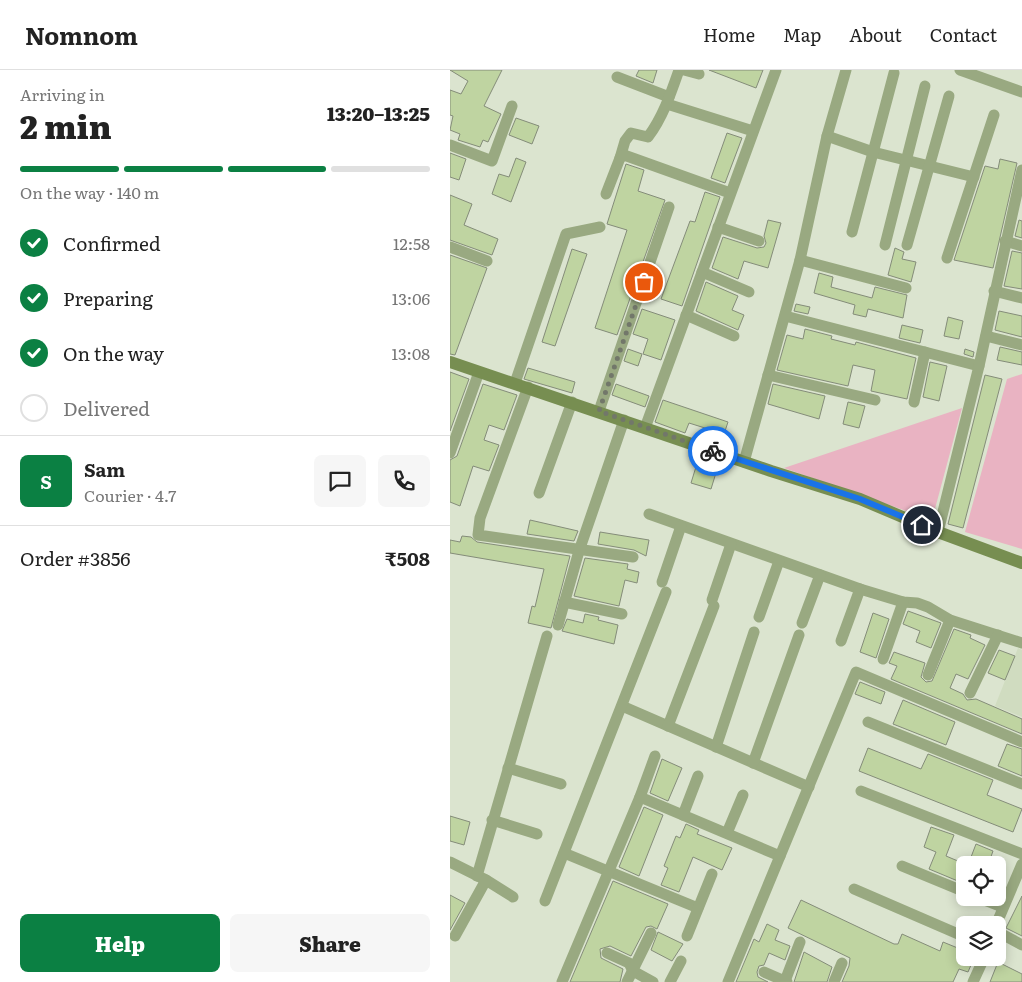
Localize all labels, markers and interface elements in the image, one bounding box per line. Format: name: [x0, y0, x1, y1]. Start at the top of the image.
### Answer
text: Nomnom: [25, 17, 138, 52]
text: Home: [703, 21, 755, 48]
text: Map: [783, 21, 821, 48]
text: About: [849, 21, 902, 48]
text: Contact: [930, 21, 997, 48]
text: Arriving in: [20, 82, 105, 106]
text: 13:20–13:25: [327, 99, 430, 127]
text: 2 min: [20, 101, 112, 149]
text: On the way · 140 m: [20, 180, 159, 204]
icon: check: [20, 229, 48, 257]
text: Confirmed: [63, 229, 161, 257]
text: 12:58: [393, 231, 430, 255]
pin: [623, 261, 665, 303]
icon: bag: [630, 268, 658, 296]
icon: check: [20, 284, 48, 312]
text: Preparing: [63, 284, 153, 312]
text: 13:06: [392, 286, 430, 310]
icon: check: [20, 339, 48, 367]
text: On the way: [63, 339, 164, 367]
text: 13:08: [391, 341, 430, 365]
text: Delivered: [63, 394, 150, 422]
courier: [688, 426, 738, 476]
icon: bike: [699, 437, 727, 465]
text: Sam: [84, 455, 125, 483]
button: chat: [314, 455, 366, 507]
button: phone: [378, 455, 430, 507]
text: S: [40, 467, 52, 495]
text: Courier · 4.7: [84, 483, 176, 507]
pin: [901, 504, 943, 546]
icon: home: [908, 511, 936, 539]
text: Order #3856: [20, 544, 131, 572]
text: ₹508: [385, 544, 430, 572]
map controls: [956, 856, 1006, 966]
button: locate: [956, 856, 1006, 906]
button: Help: [20, 914, 220, 972]
button: Share: [230, 914, 430, 972]
button: layers: [956, 916, 1006, 966]

